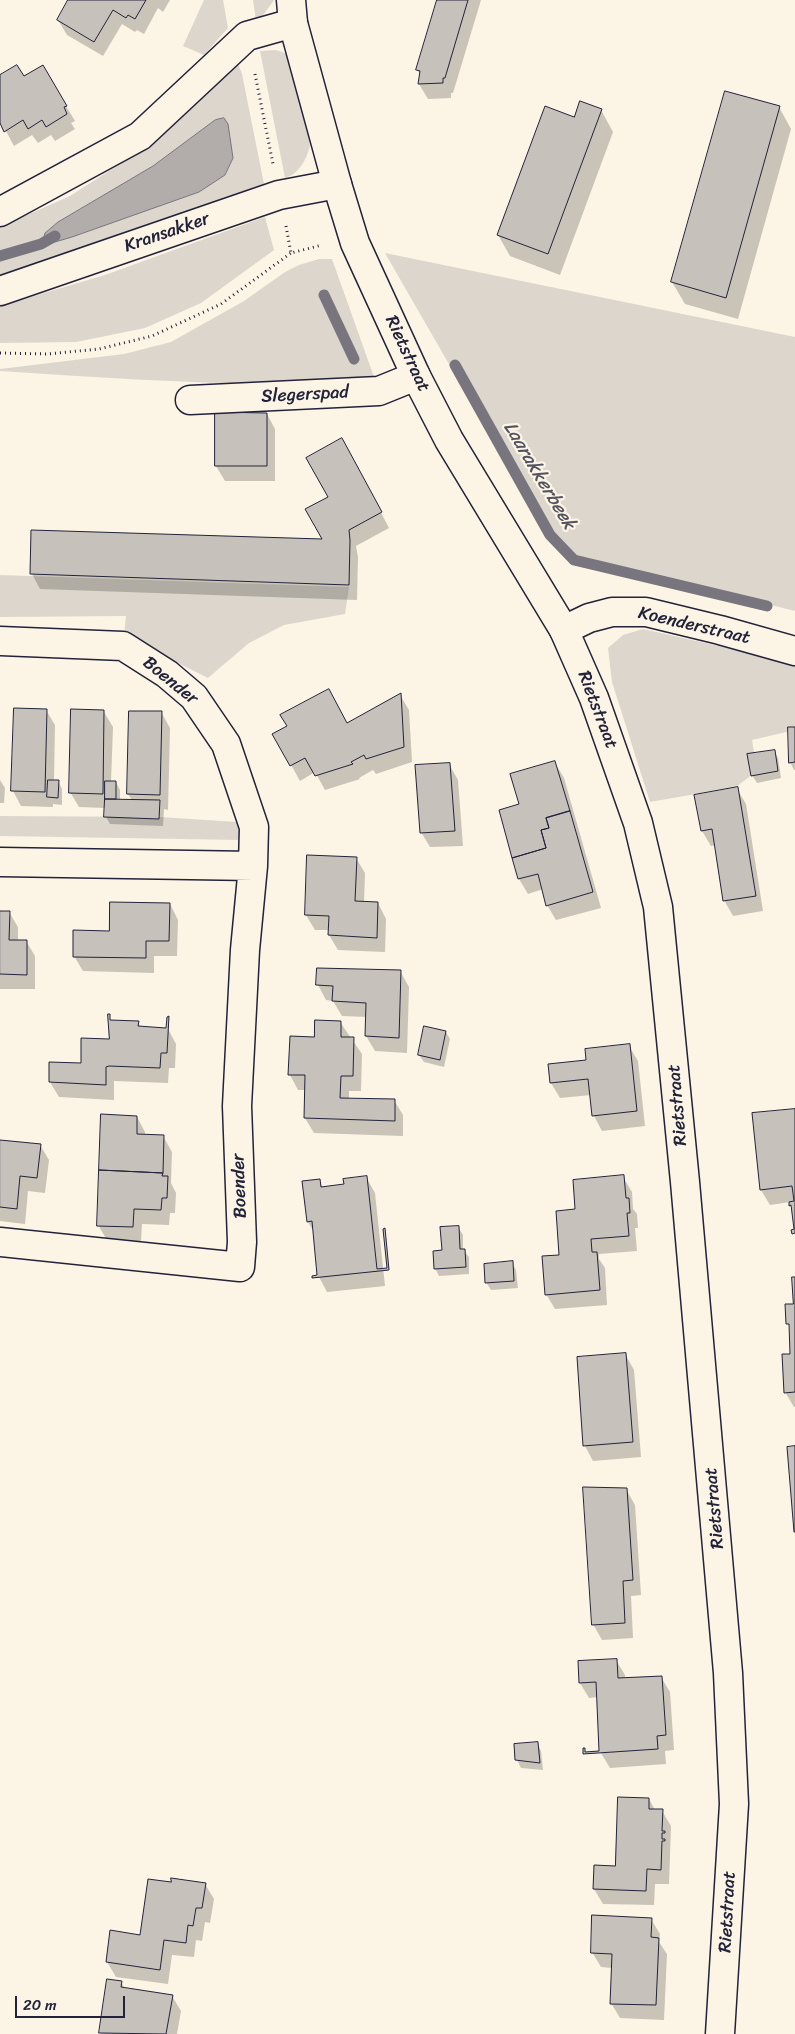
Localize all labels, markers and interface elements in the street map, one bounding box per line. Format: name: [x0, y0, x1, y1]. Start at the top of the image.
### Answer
street label: Kransakker: [122, 208, 212, 258]
street label: Rietstraat: [380, 312, 434, 396]
street label: Slegerspad: [261, 382, 349, 408]
water label: Laarakkerbeek: [498, 418, 580, 534]
street label: Koenderstraat: [636, 603, 752, 649]
street label: Boender: [138, 652, 202, 710]
street label: Rietstraat: [572, 668, 622, 752]
street label: Rietstraat: [664, 1063, 692, 1147]
street label: Boender: [228, 1153, 252, 1219]
street label: Rietstraat: [701, 1466, 729, 1550]
street label: Rietstraat: [715, 1871, 741, 1953]
scale bar: [18, 1986, 128, 2018]
text: 20 m: [23, 1992, 57, 2018]

